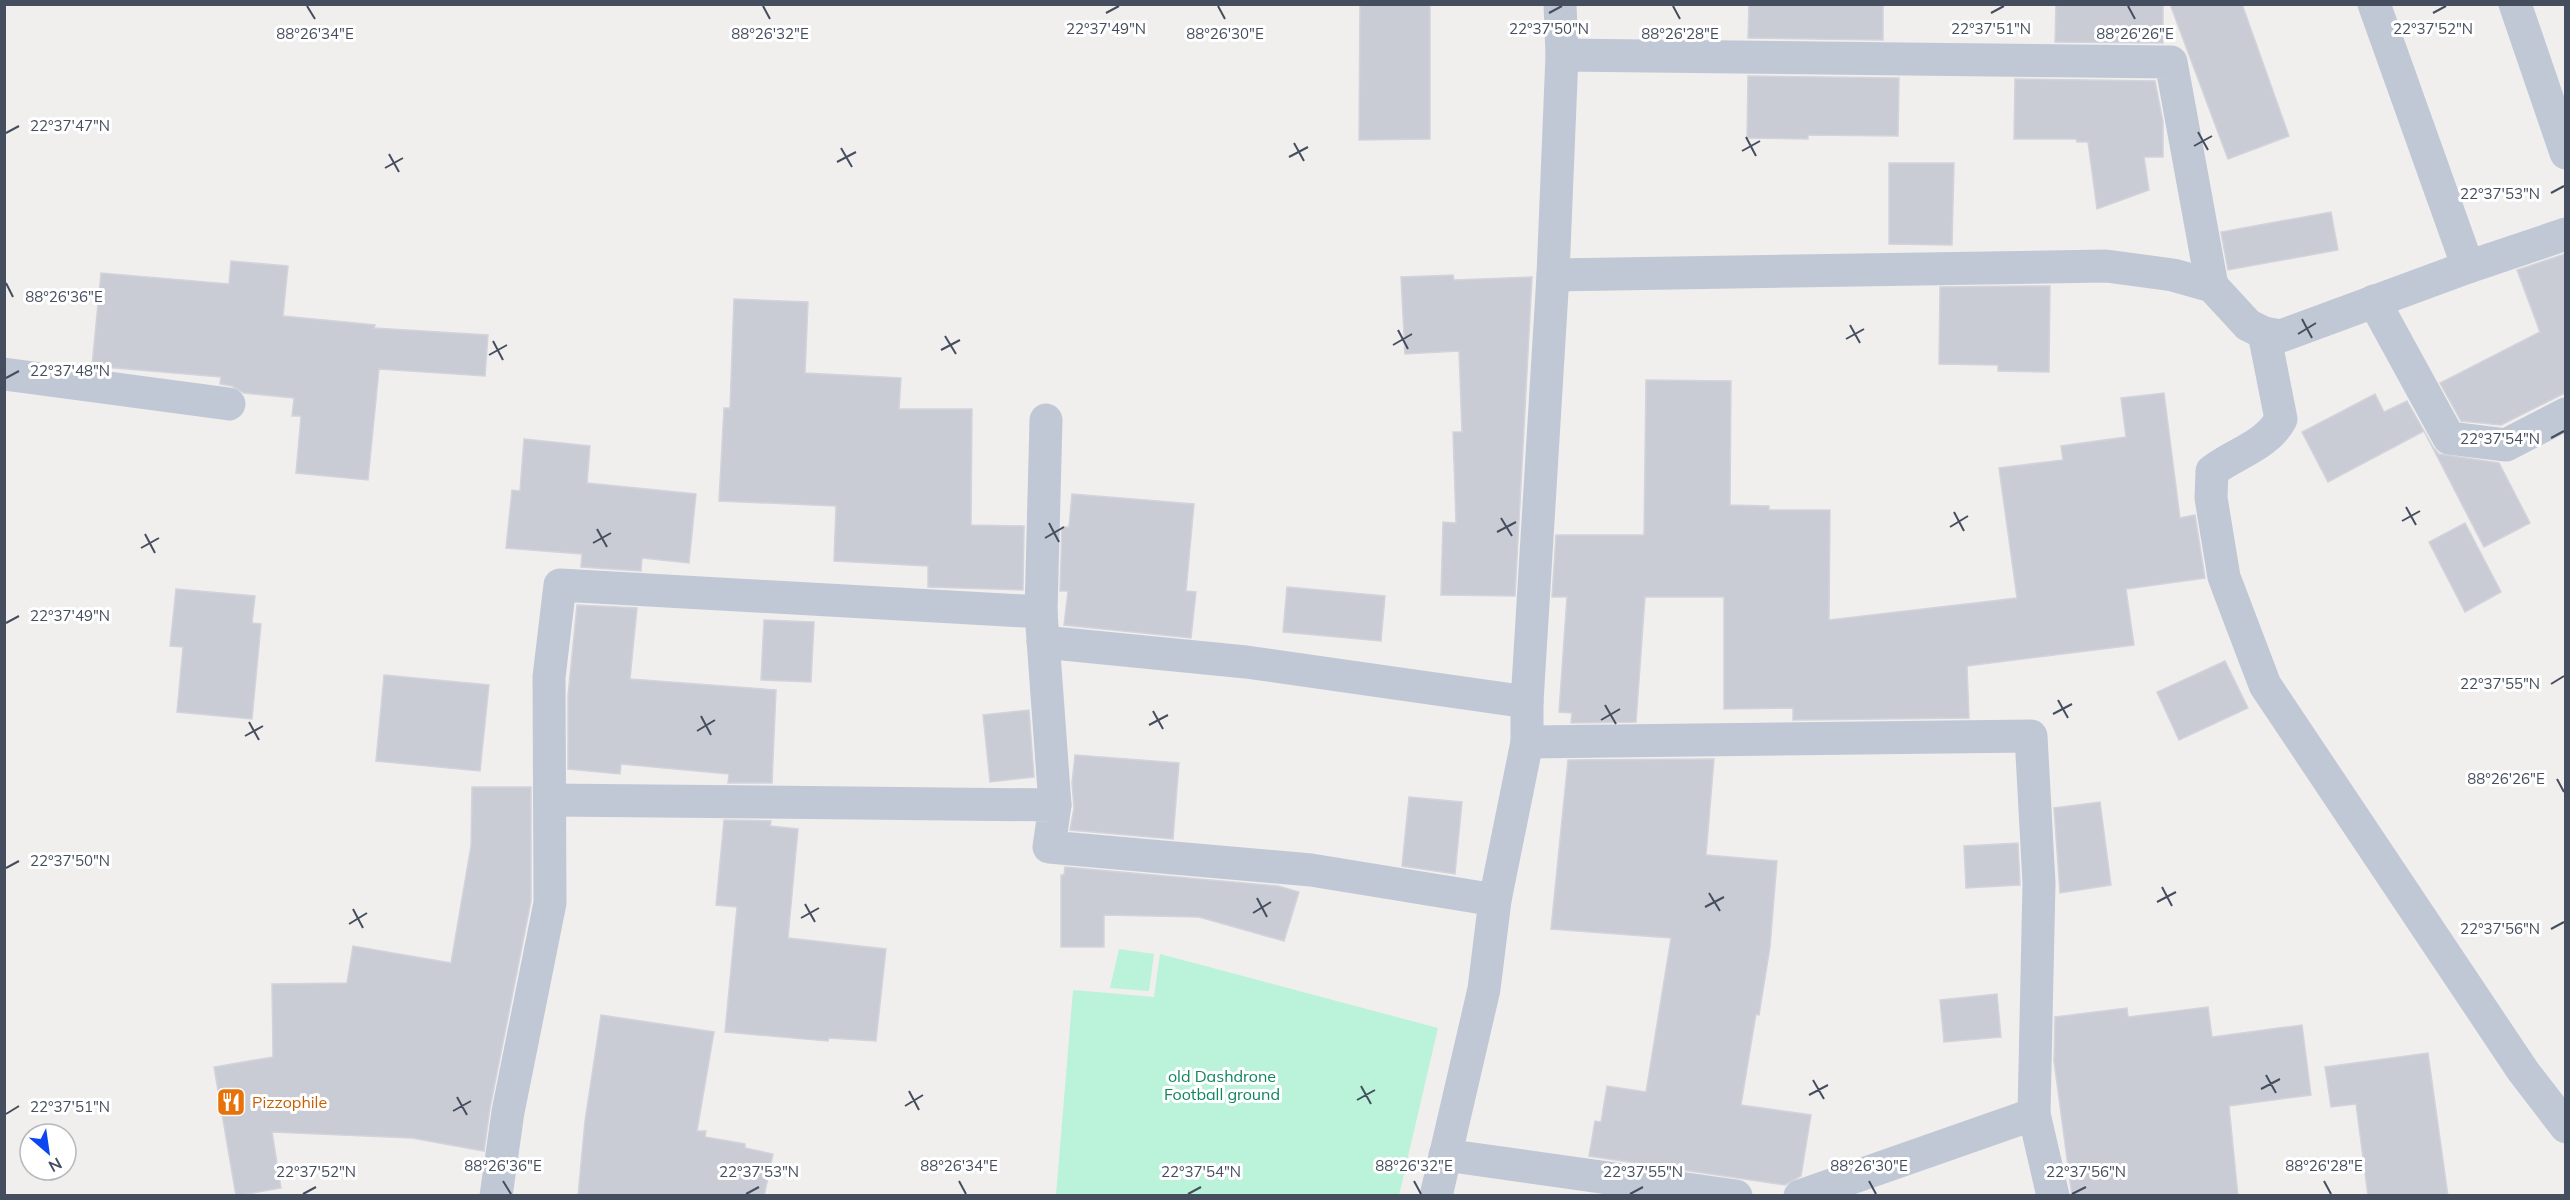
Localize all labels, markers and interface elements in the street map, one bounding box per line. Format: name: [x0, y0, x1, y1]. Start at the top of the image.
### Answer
text: 22°37'49"N: [1066, 19, 1146, 38]
text: 22°37'50"N: [1509, 19, 1589, 38]
text: 22°37'51"N: [1951, 19, 2031, 38]
text: 22°37'52"N: [2393, 19, 2473, 38]
text: 88°26'34"E: [276, 24, 354, 43]
text: 88°26'32"E: [731, 24, 809, 43]
text: 88°26'30"E: [1186, 24, 1264, 43]
text: 88°26'28"E: [1641, 24, 1719, 43]
text: 88°26'26"E: [2096, 24, 2174, 43]
text: 22°37'47"N: [30, 116, 110, 135]
text: 22°37'53"N: [2460, 184, 2540, 203]
text: 88°26'36"E: [25, 287, 103, 306]
text: 22°37'48"N: [30, 361, 110, 380]
text: 22°37'54"N: [2460, 429, 2540, 448]
text: 22°37'49"N: [30, 606, 110, 625]
text: 22°37'55"N: [2460, 674, 2540, 693]
text: 88°26'26"E: [2467, 769, 2545, 788]
text: 22°37'50"N: [30, 851, 110, 870]
text: 22°37'56"N: [2460, 919, 2540, 938]
park label: old Dashdrone Football ground: [1164, 1066, 1280, 1104]
restaurant icon: Pizzophile: [215, 1086, 247, 1118]
place label: Pizzophile: [252, 1092, 327, 1112]
text: 22°37'51"N: [30, 1097, 110, 1116]
north arrow: [18, 1122, 78, 1182]
text: N: [45, 1153, 65, 1177]
text: 88°26'36"E: [464, 1156, 542, 1175]
text: 88°26'34"E: [920, 1156, 998, 1175]
text: 88°26'32"E: [1375, 1156, 1453, 1175]
text: 88°26'30"E: [1830, 1156, 1908, 1175]
text: 88°26'28"E: [2285, 1156, 2363, 1175]
text: 22°37'52"N: [276, 1162, 356, 1181]
text: 22°37'53"N: [719, 1162, 799, 1181]
text: 22°37'54"N: [1161, 1162, 1241, 1181]
text: 22°37'55"N: [1603, 1162, 1683, 1181]
text: 22°37'56"N: [2046, 1162, 2126, 1181]

